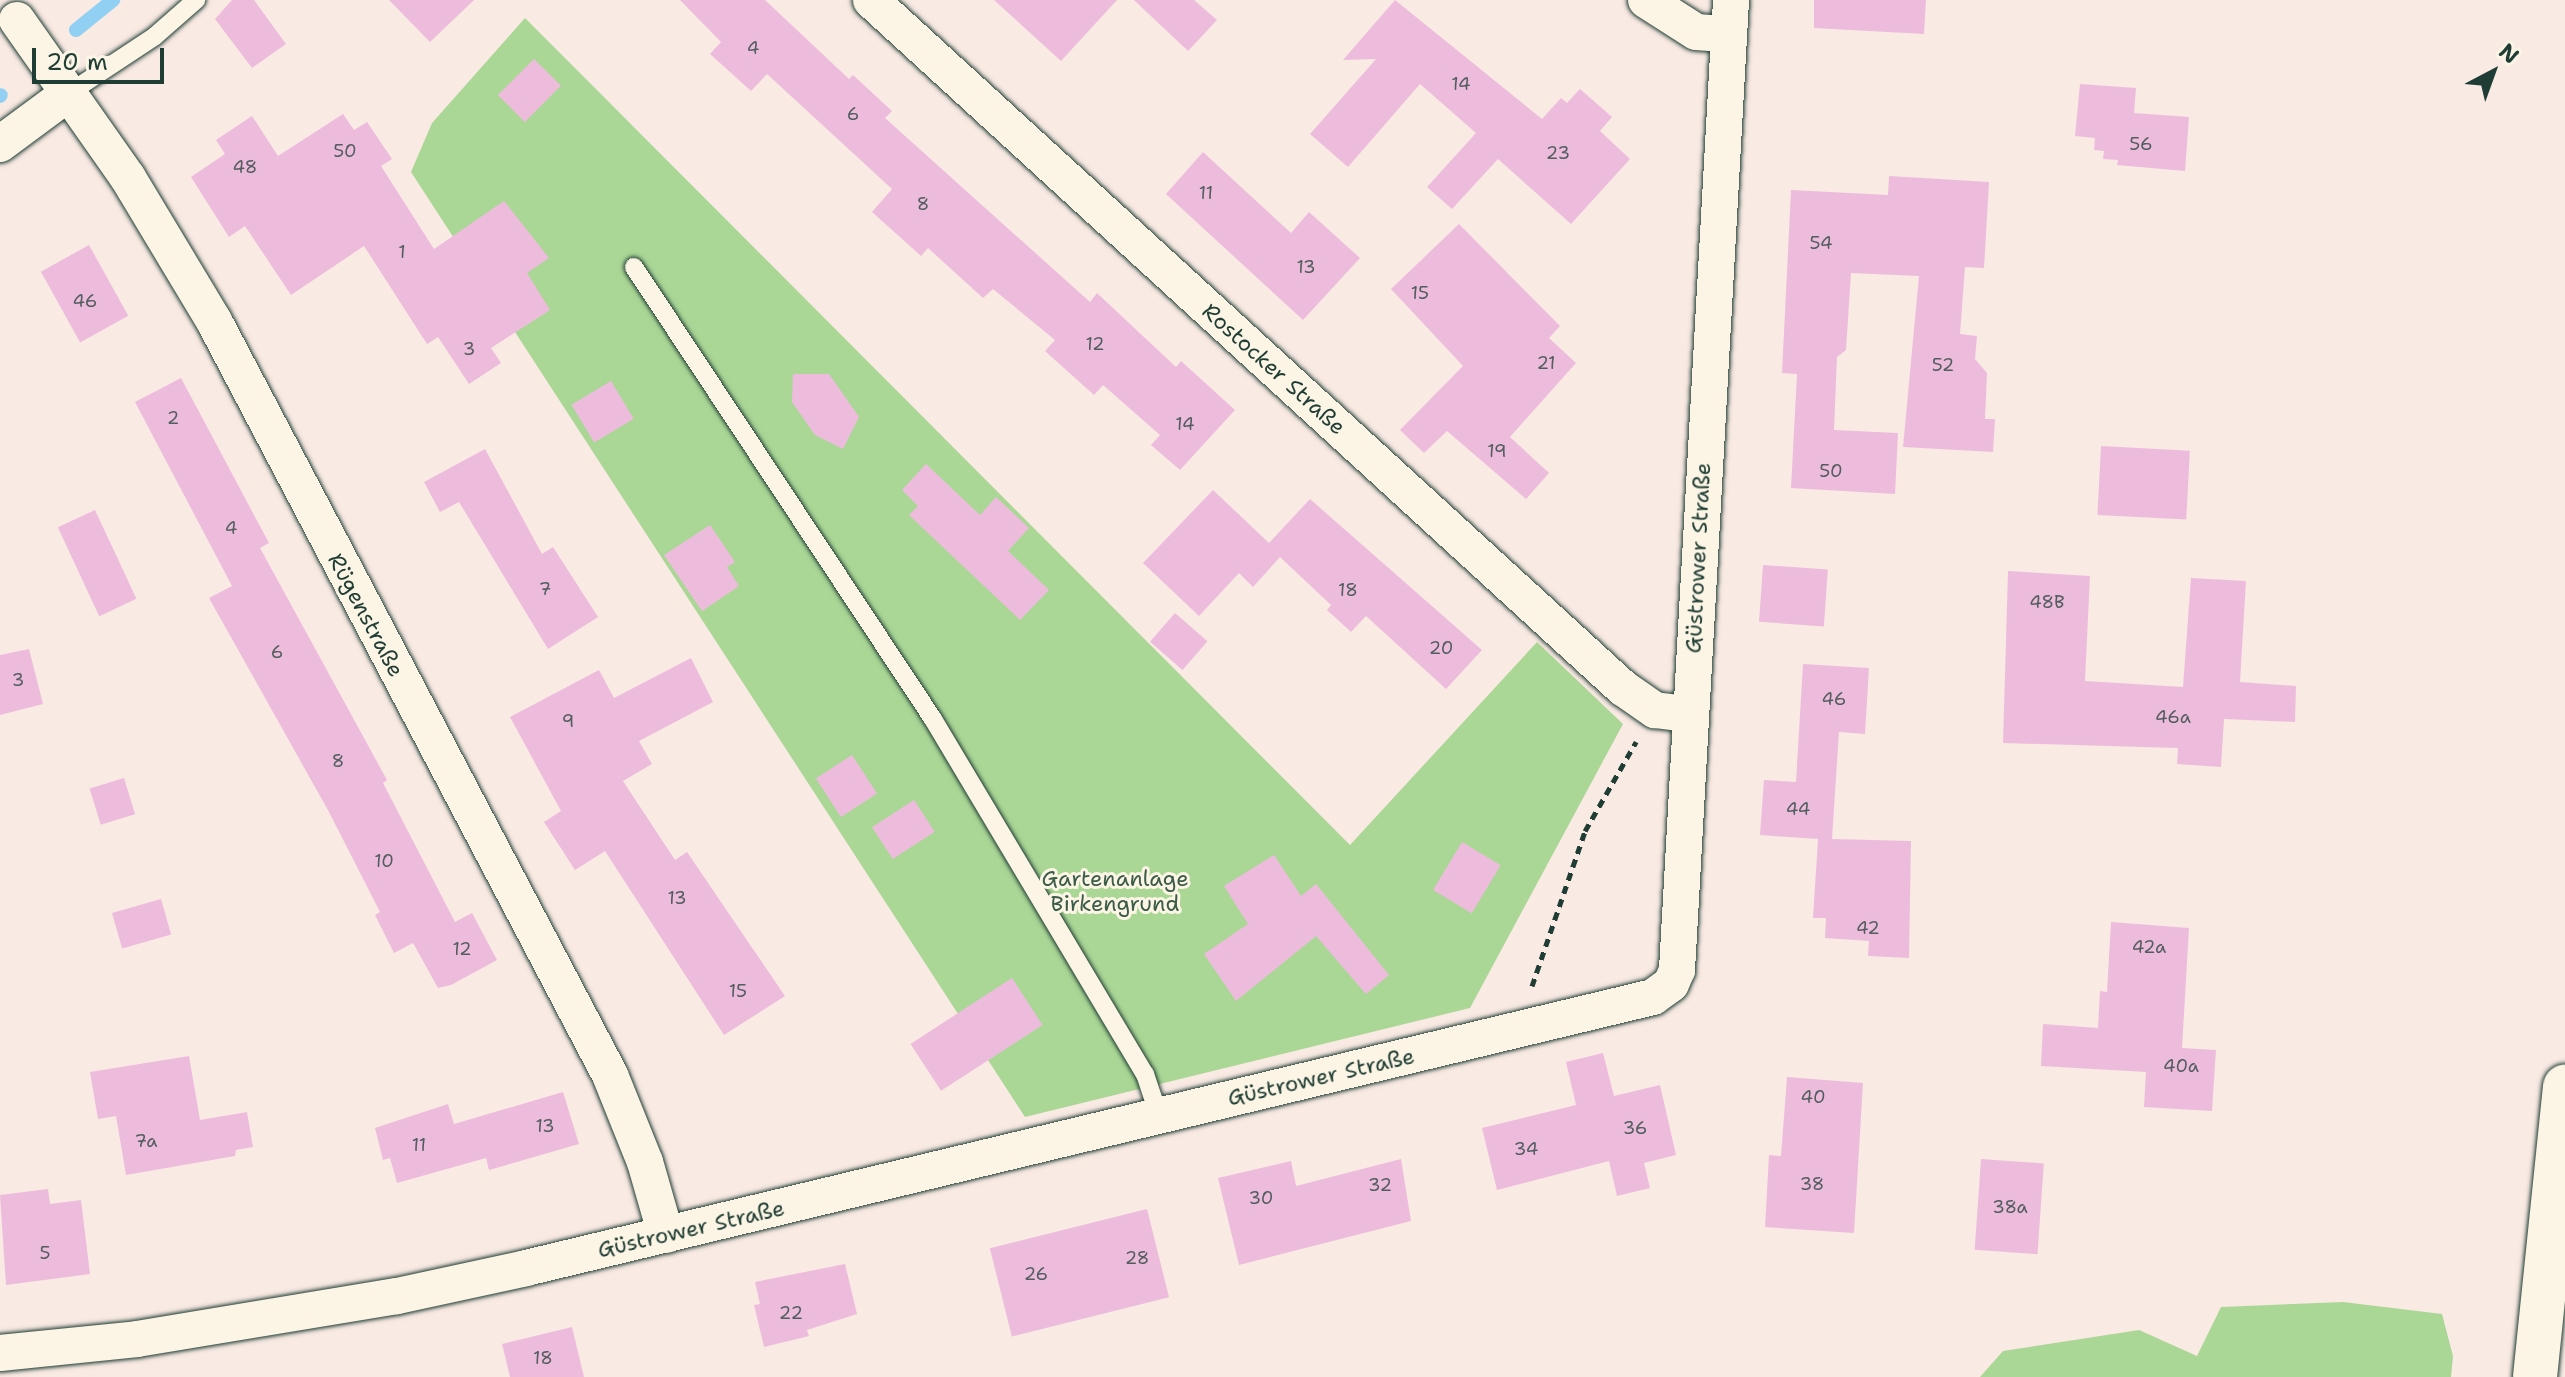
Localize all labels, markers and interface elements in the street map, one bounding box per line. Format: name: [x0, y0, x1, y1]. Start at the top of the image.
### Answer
scale bar: [36, 32, 168, 82]
north arrow: [2453, 32, 2533, 112]
house number: 4: [747, 37, 759, 59]
text: N: [2493, 37, 2525, 70]
text: 20 m: [46, 46, 108, 78]
house number: 14: [1451, 73, 1471, 95]
house number: 6: [847, 103, 859, 125]
house number: 56: [2129, 133, 2153, 155]
house number: 50: [333, 140, 357, 162]
house number: 23: [1546, 142, 1570, 164]
house number: 48: [233, 156, 257, 178]
house number: 11: [1199, 182, 1213, 204]
house number: 8: [917, 193, 929, 215]
house number: 54: [1809, 232, 1833, 254]
house number: 1: [398, 241, 406, 263]
house number: 13: [1296, 256, 1316, 278]
house number: 15: [1411, 282, 1429, 304]
house number: 46: [73, 290, 97, 312]
street label: Rostocker Straße: [1197, 298, 1351, 440]
house number: 12: [1085, 333, 1105, 355]
house number: 3: [463, 338, 475, 360]
house number: 21: [1536, 352, 1556, 374]
house number: 52: [1932, 354, 1954, 376]
house number: 2: [167, 407, 179, 429]
house number: 14: [1175, 413, 1195, 435]
house number: 19: [1487, 440, 1507, 462]
house number: 50: [1819, 460, 1843, 482]
street label: Güstrower Straße: [1680, 462, 1716, 654]
house number: 4: [225, 517, 237, 539]
street label: Rügenstraße: [322, 549, 410, 681]
house number: 7: [539, 578, 551, 600]
house number: 18: [1338, 579, 1358, 601]
house number: 48B: [2029, 591, 2065, 613]
house number: 20: [1429, 637, 1453, 659]
house number: 6: [271, 641, 283, 663]
house number: 3: [12, 669, 24, 691]
house number: 46: [1822, 688, 1846, 710]
house number: 46a: [2155, 706, 2191, 728]
house number: 9: [562, 710, 574, 732]
house number: 8: [332, 750, 344, 772]
house number: 44: [1786, 798, 1810, 820]
house number: 10: [374, 850, 394, 872]
park label: Gartenanlage Birkengrund: [1041, 865, 1189, 916]
house number: 13: [667, 887, 687, 909]
house number: 42: [1856, 917, 1880, 939]
house number: 42a: [2132, 936, 2166, 958]
house number: 12: [452, 938, 472, 960]
house number: 15: [729, 980, 747, 1002]
street label: Güstrower Straße: [1225, 1043, 1417, 1111]
house number: 40a: [2163, 1055, 2199, 1077]
house number: 40: [1800, 1086, 1826, 1108]
house number: 13: [535, 1115, 555, 1137]
house number: 36: [1623, 1117, 1647, 1139]
house number: 7a: [135, 1130, 157, 1152]
house number: 11: [412, 1134, 426, 1156]
house number: 34: [1514, 1138, 1538, 1160]
house number: 38: [1800, 1173, 1824, 1195]
house number: 32: [1368, 1174, 1392, 1196]
house number: 30: [1249, 1187, 1273, 1209]
street label: Güstrower Straße: [595, 1195, 787, 1263]
house number: 38a: [1992, 1196, 2028, 1218]
house number: 5: [39, 1242, 51, 1264]
house number: 28: [1125, 1247, 1149, 1269]
house number: 26: [1024, 1263, 1048, 1285]
house number: 22: [779, 1302, 803, 1324]
house number: 18: [533, 1347, 553, 1369]

